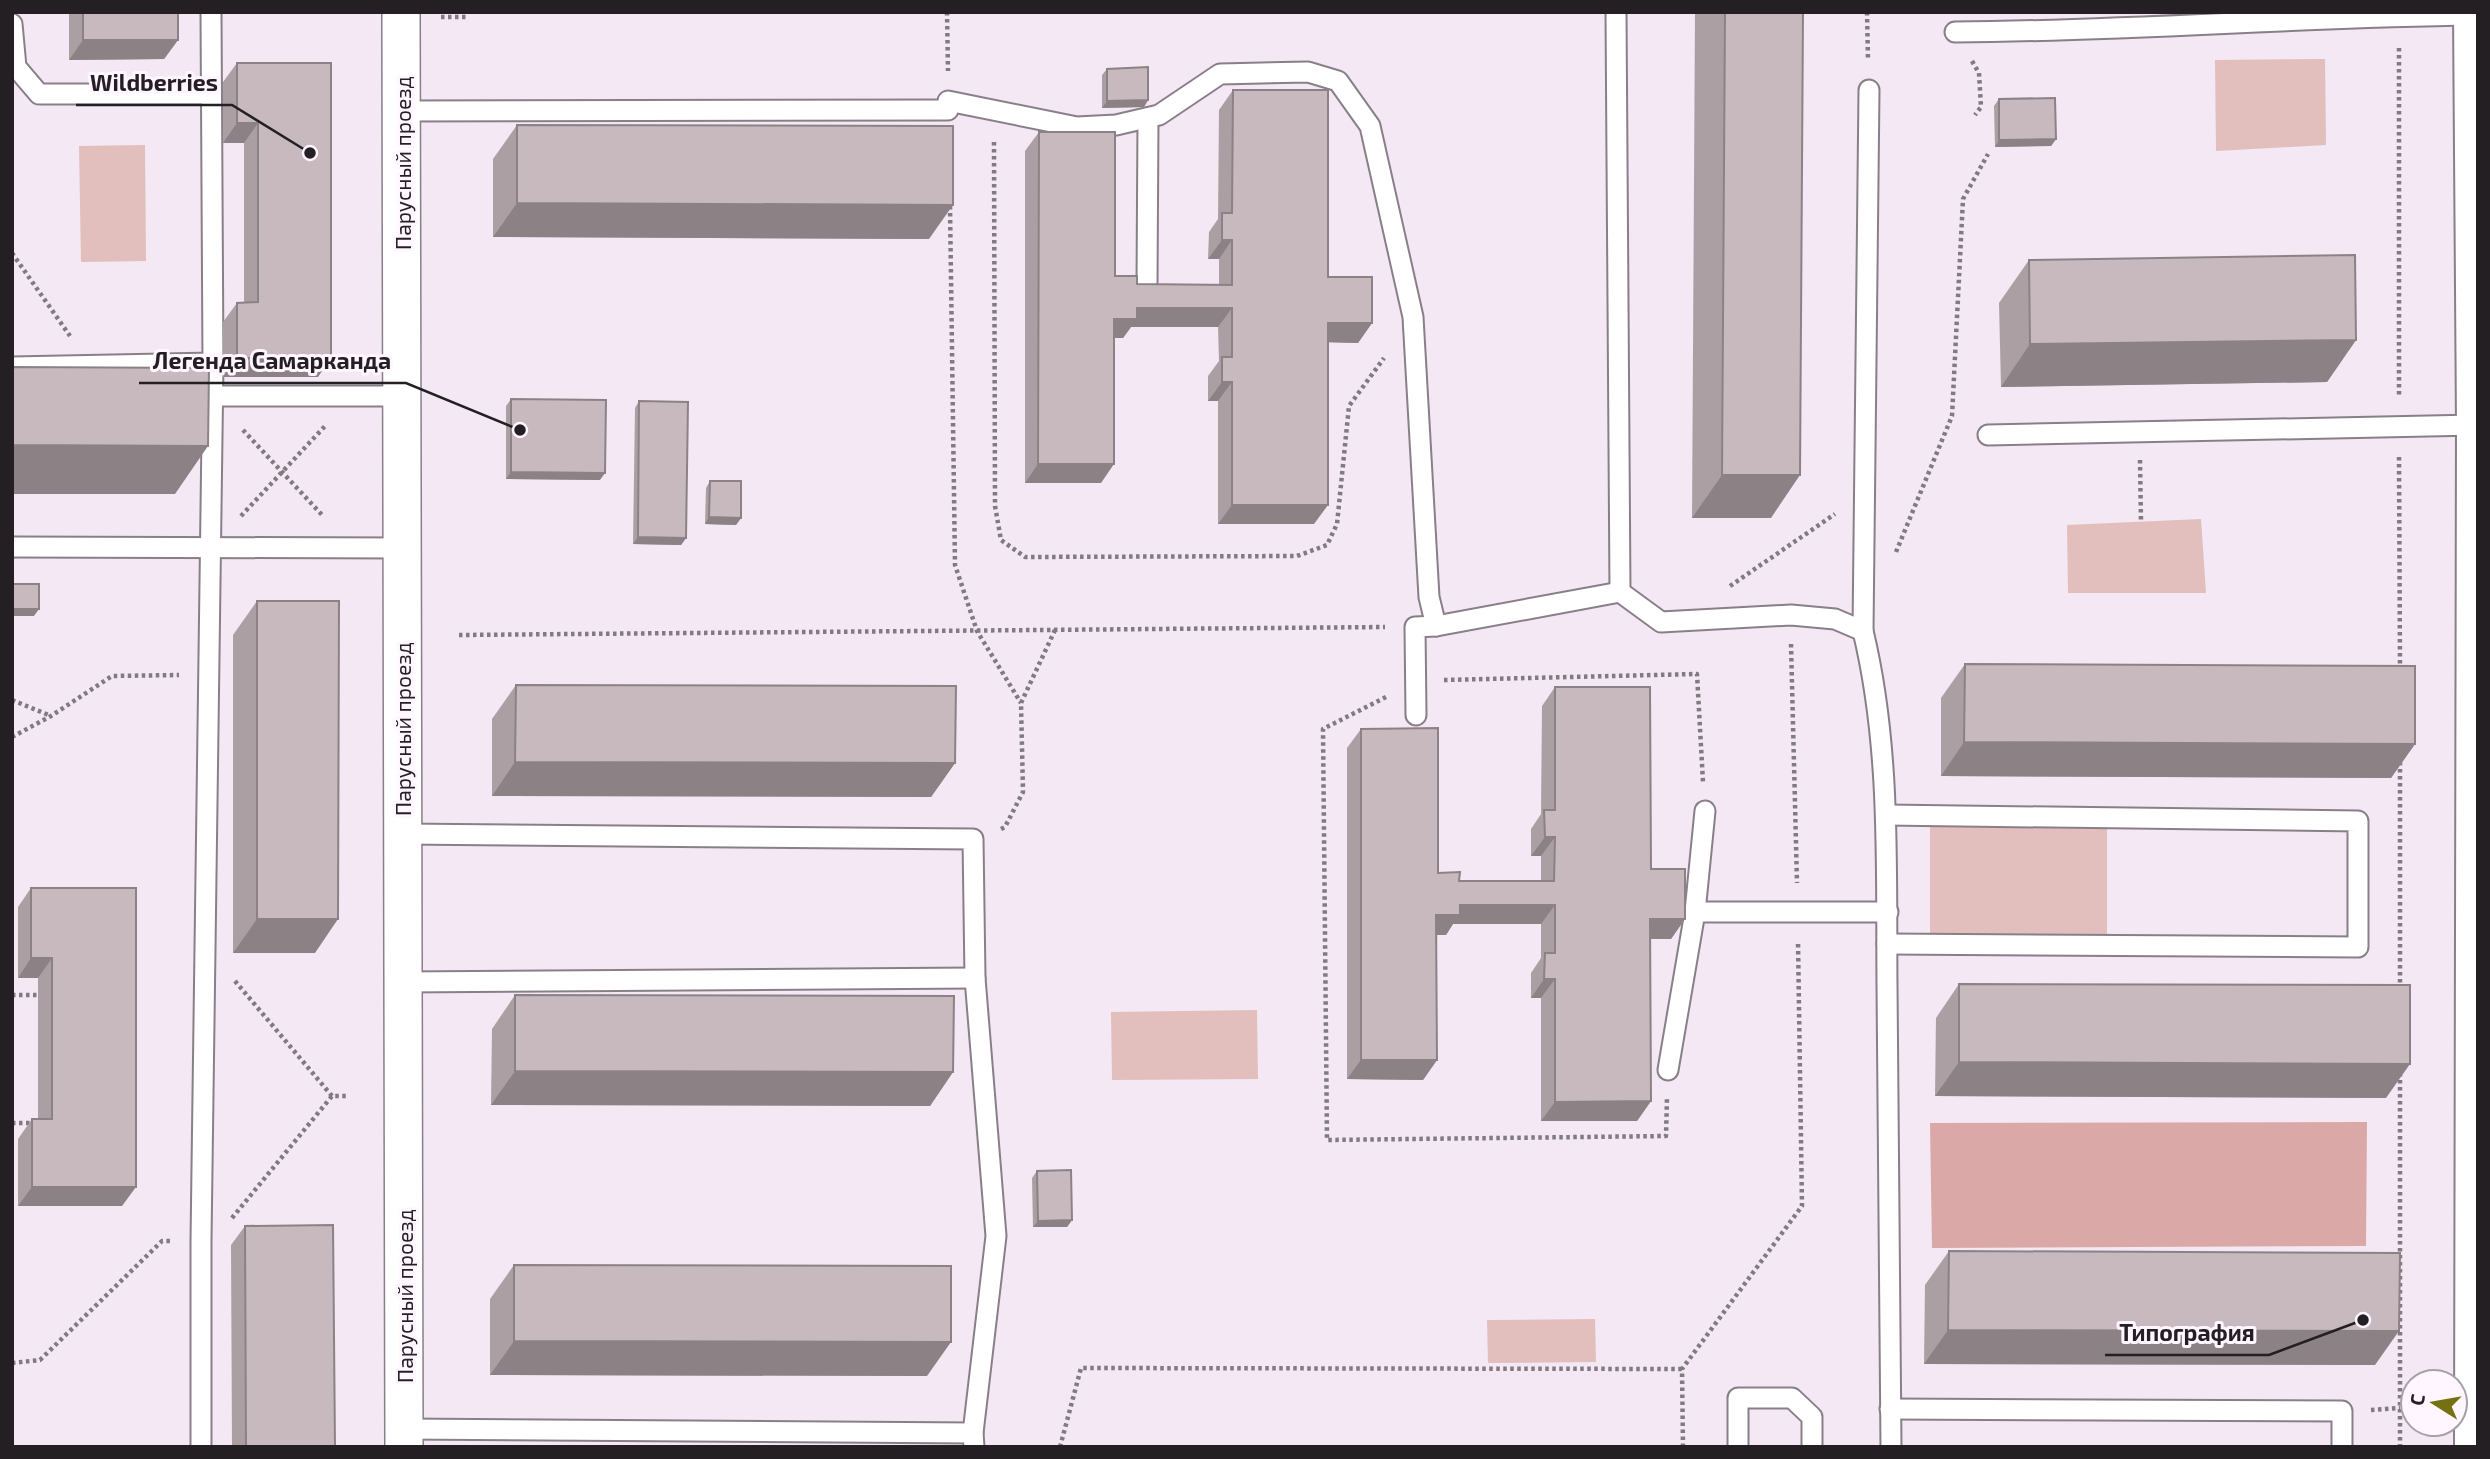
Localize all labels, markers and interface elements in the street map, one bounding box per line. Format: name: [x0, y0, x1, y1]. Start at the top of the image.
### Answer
callout: Wildberries: [76, 61, 232, 105]
text: Wildberries: [90, 68, 218, 96]
street label: Парусный проезд: [390, 76, 416, 250]
callout: Легенда Самарканда: [139, 339, 406, 383]
text: Легенда Самарканда: [153, 346, 391, 374]
street label: Парусный проезд: [390, 642, 416, 816]
street label: Парусный проезд: [392, 1209, 418, 1383]
callout: Типография: [2105, 1311, 2269, 1355]
text: Типография: [2119, 1318, 2255, 1346]
north arrow: [2399, 1368, 2469, 1438]
text: С: [2404, 1392, 2429, 1407]

